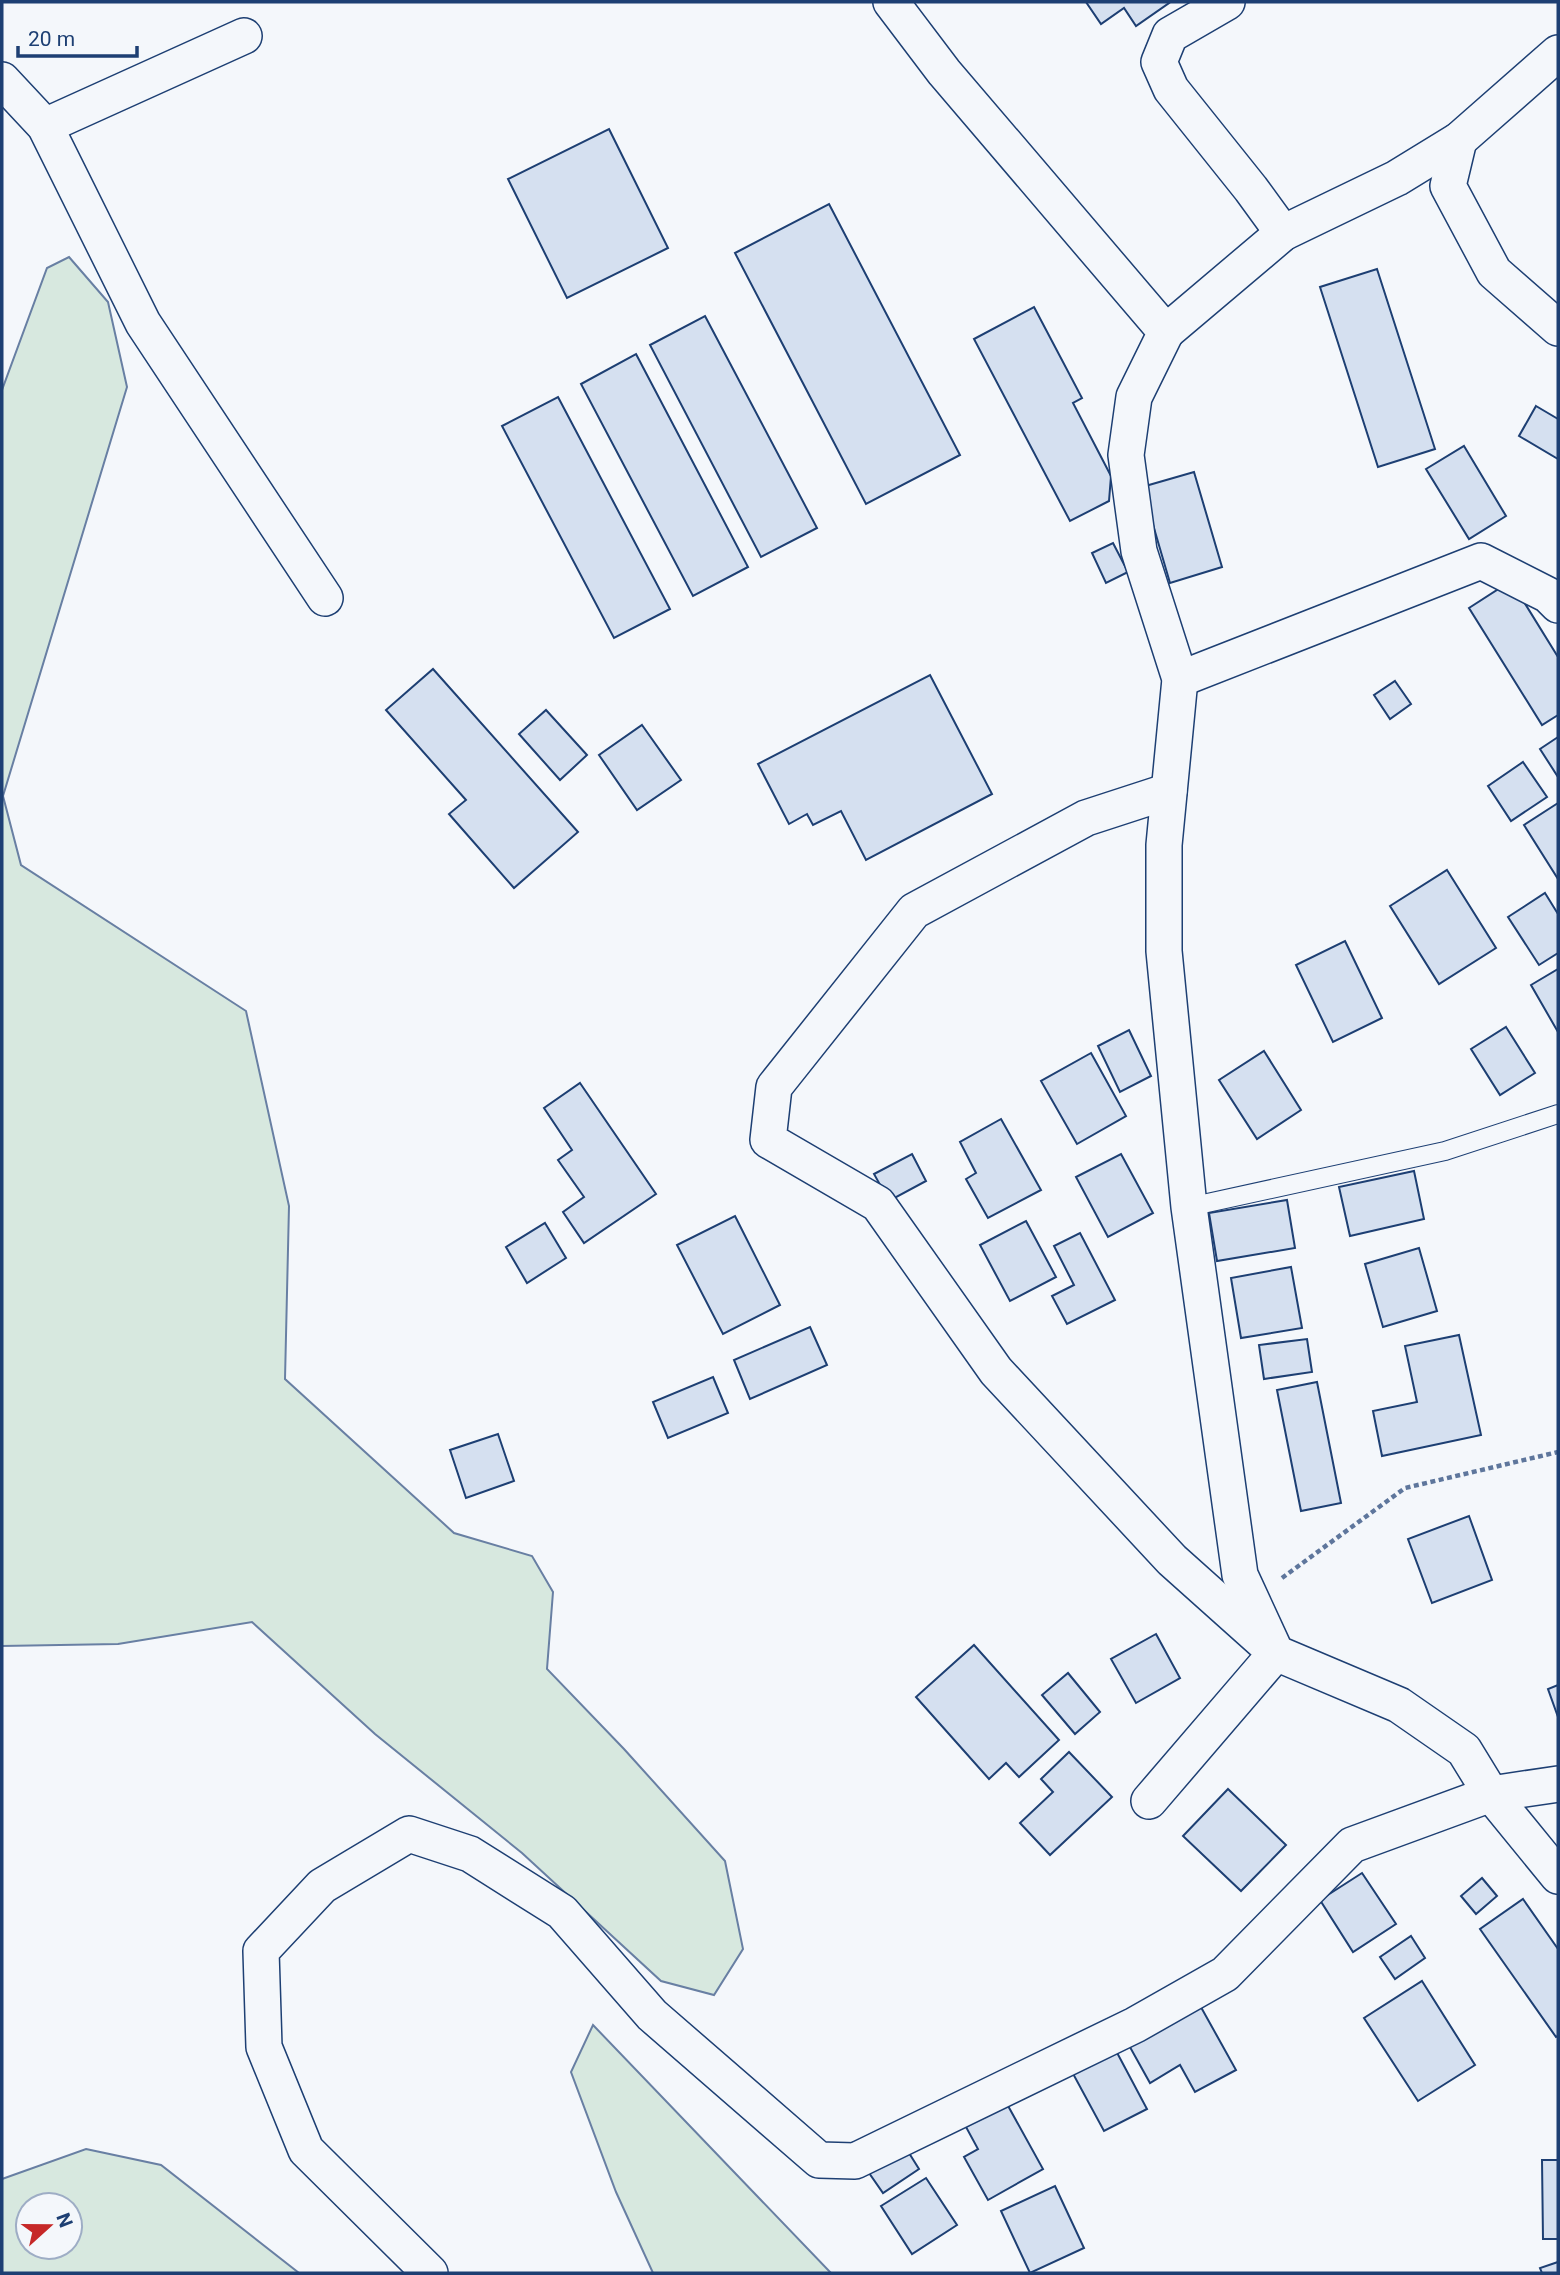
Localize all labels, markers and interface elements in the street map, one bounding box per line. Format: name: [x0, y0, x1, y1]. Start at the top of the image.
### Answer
scale bar: [18, 14, 136, 58]
text: 20 m: [28, 27, 75, 51]
north arrow: [14, 2191, 84, 2261]
text: N: [51, 2210, 78, 2230]

